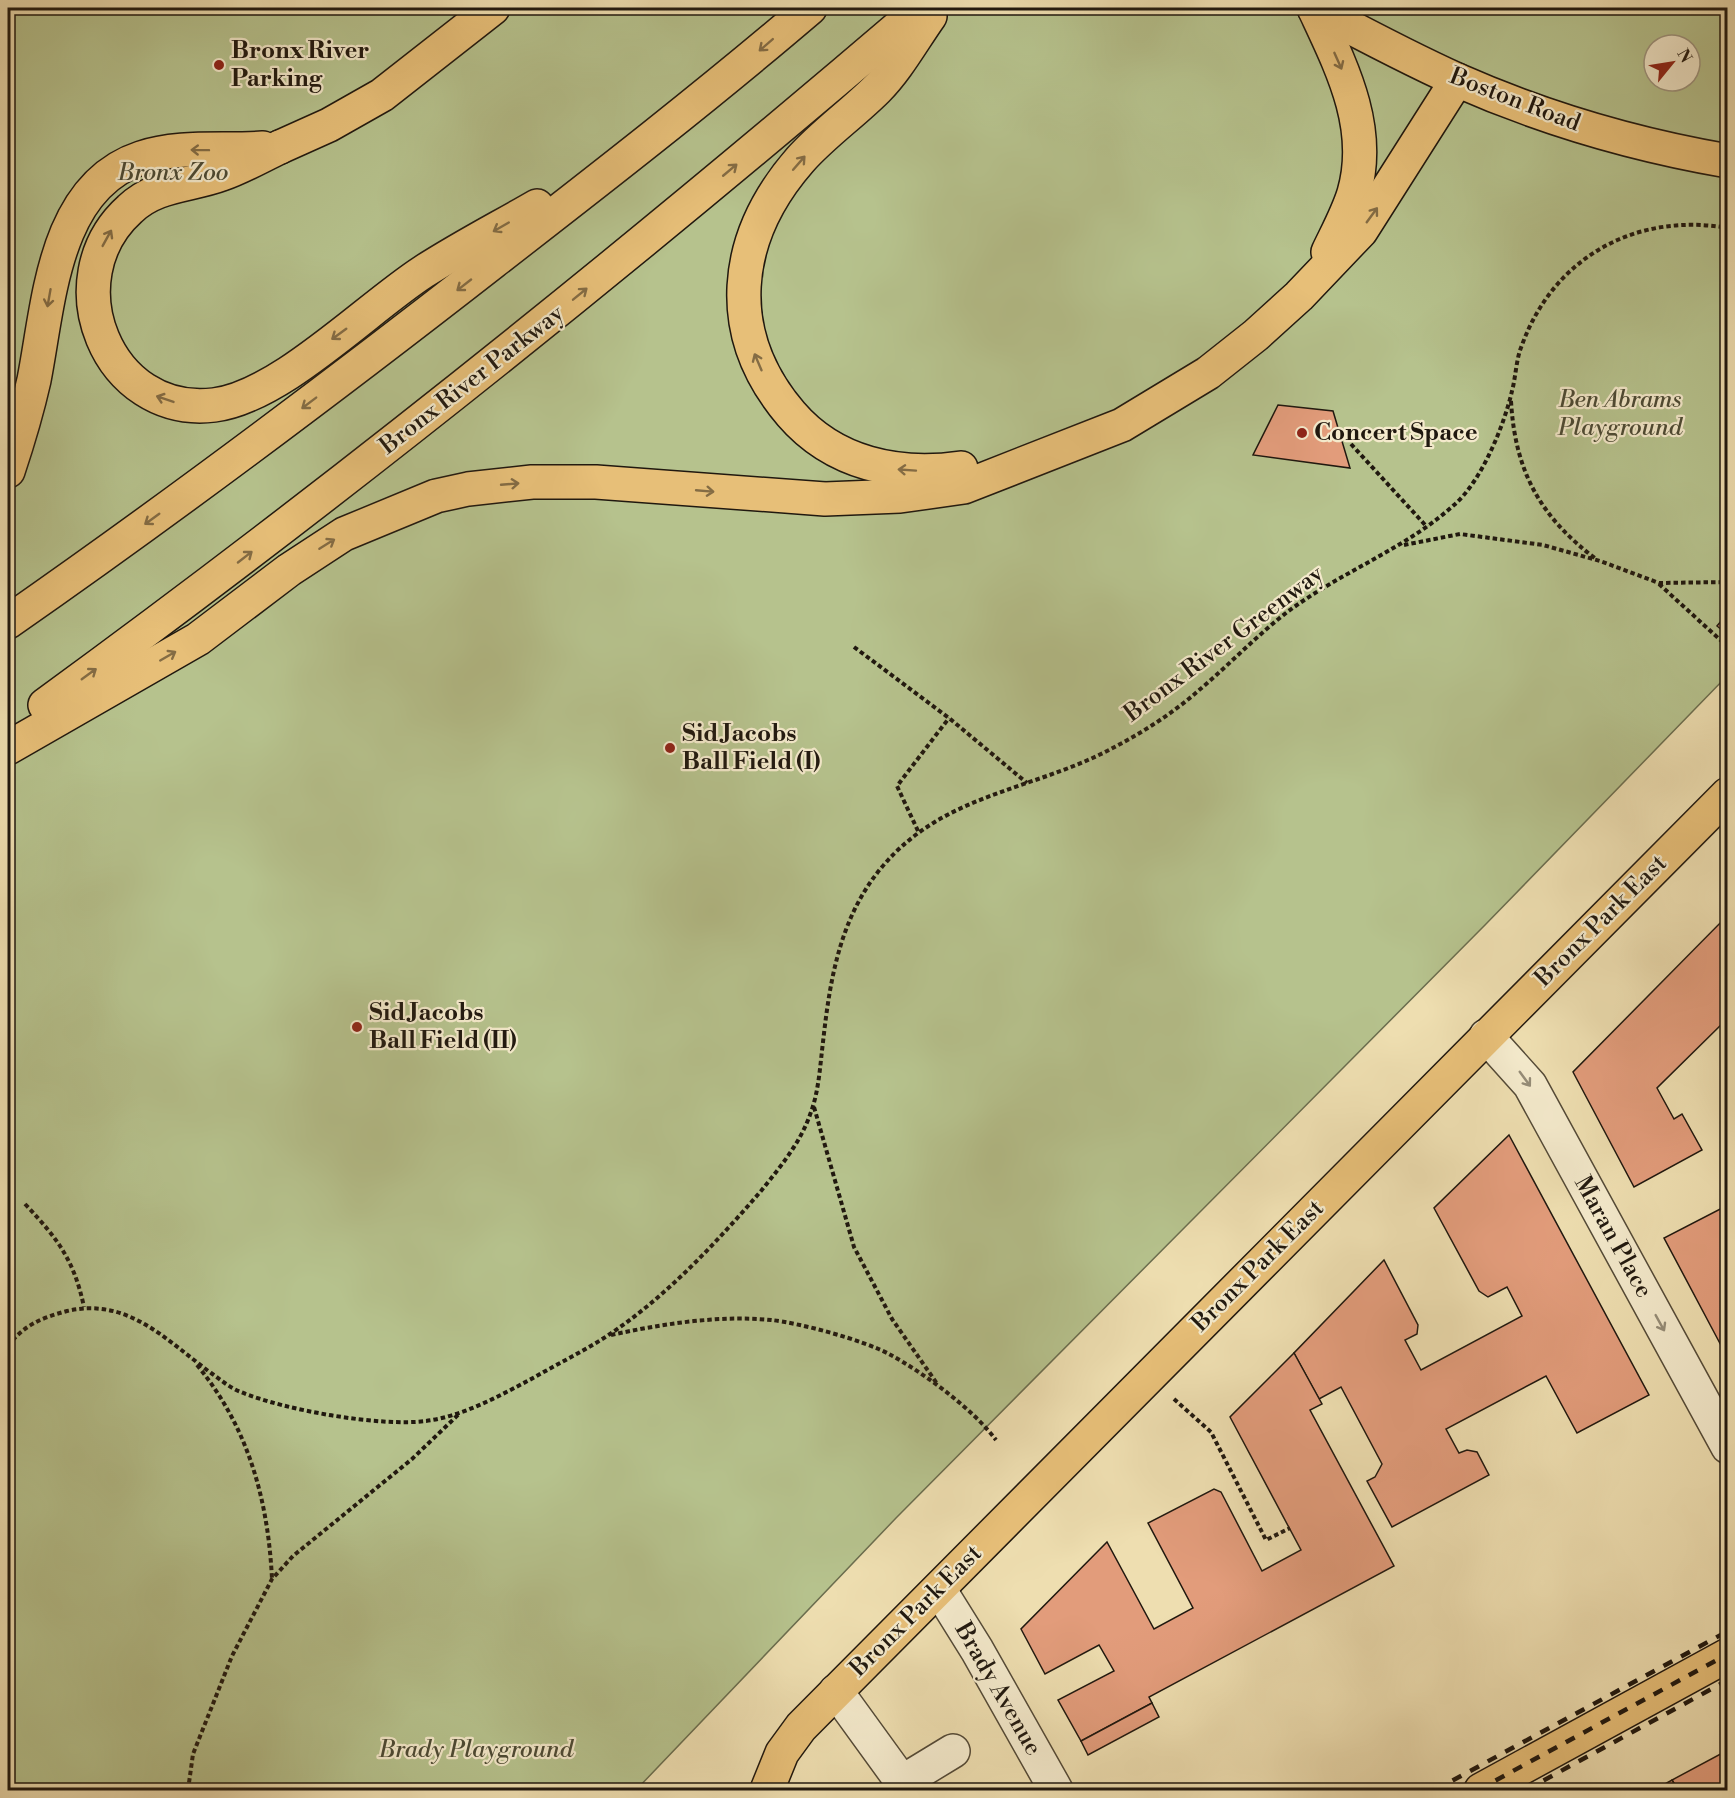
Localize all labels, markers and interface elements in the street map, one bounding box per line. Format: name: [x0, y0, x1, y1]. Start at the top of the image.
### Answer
north arrow: [1642, 33, 1702, 93]
place label: Bronx River Parking: [231, 36, 370, 94]
one-way arrow: [758, 39, 774, 52]
text: N: [1672, 46, 1696, 67]
one-way arrow: [1334, 52, 1345, 70]
marker: Bronx River Parking: [212, 58, 226, 72]
street label: Boston Road: [1444, 61, 1585, 139]
one-way arrow: [191, 145, 211, 156]
one-way arrow: [792, 156, 806, 171]
park label: Bronx Zoo: [117, 158, 228, 188]
one-way arrow: [722, 163, 738, 176]
one-way arrow: [1366, 208, 1378, 224]
one-way arrow: [493, 221, 510, 233]
one-way arrow: [102, 230, 114, 247]
one-way arrow: [456, 278, 472, 291]
one-way arrow: [572, 287, 588, 300]
one-way arrow: [43, 288, 54, 308]
street label: Bronx River Parkway: [373, 299, 570, 462]
one-way arrow: [331, 328, 347, 341]
one-way arrow: [752, 353, 763, 371]
park label: Ben Abrams Playground: [1557, 385, 1684, 443]
one-way arrow: [156, 393, 175, 404]
one-way arrow: [302, 397, 318, 409]
place label: Concert Space: [1314, 418, 1478, 448]
marker: Concert Space: [1295, 426, 1309, 440]
one-way arrow: [898, 465, 918, 476]
one-way arrow: [500, 478, 520, 489]
one-way arrow: [694, 486, 714, 497]
one-way arrow: [145, 513, 161, 525]
one-way arrow: [318, 538, 335, 550]
one-way arrow: [237, 551, 253, 564]
street label: Bronx River Greenway: [1118, 559, 1330, 729]
one-way arrow: [159, 650, 176, 662]
one-way arrow: [80, 667, 96, 680]
place label: Sid Jacobs Ball Field (I): [682, 719, 820, 777]
marker: Sid Jacobs Ball Field (I): [663, 741, 677, 755]
street label: Bronx Park East: [1528, 848, 1674, 994]
place label: Sid Jacobs Ball Field (II): [369, 998, 517, 1056]
marker: Sid Jacobs Ball Field (II): [350, 1020, 364, 1034]
one-way arrow: [1519, 1071, 1532, 1087]
street label: Maran Place: [1567, 1171, 1659, 1303]
street label: Bronx Park East: [1185, 1193, 1331, 1339]
one-way arrow: [1655, 1314, 1666, 1332]
street label: Bronx Park East: [843, 1538, 989, 1684]
street label: Brady Avenue: [947, 1616, 1048, 1761]
park label: Brady Playground: [378, 1735, 575, 1765]

